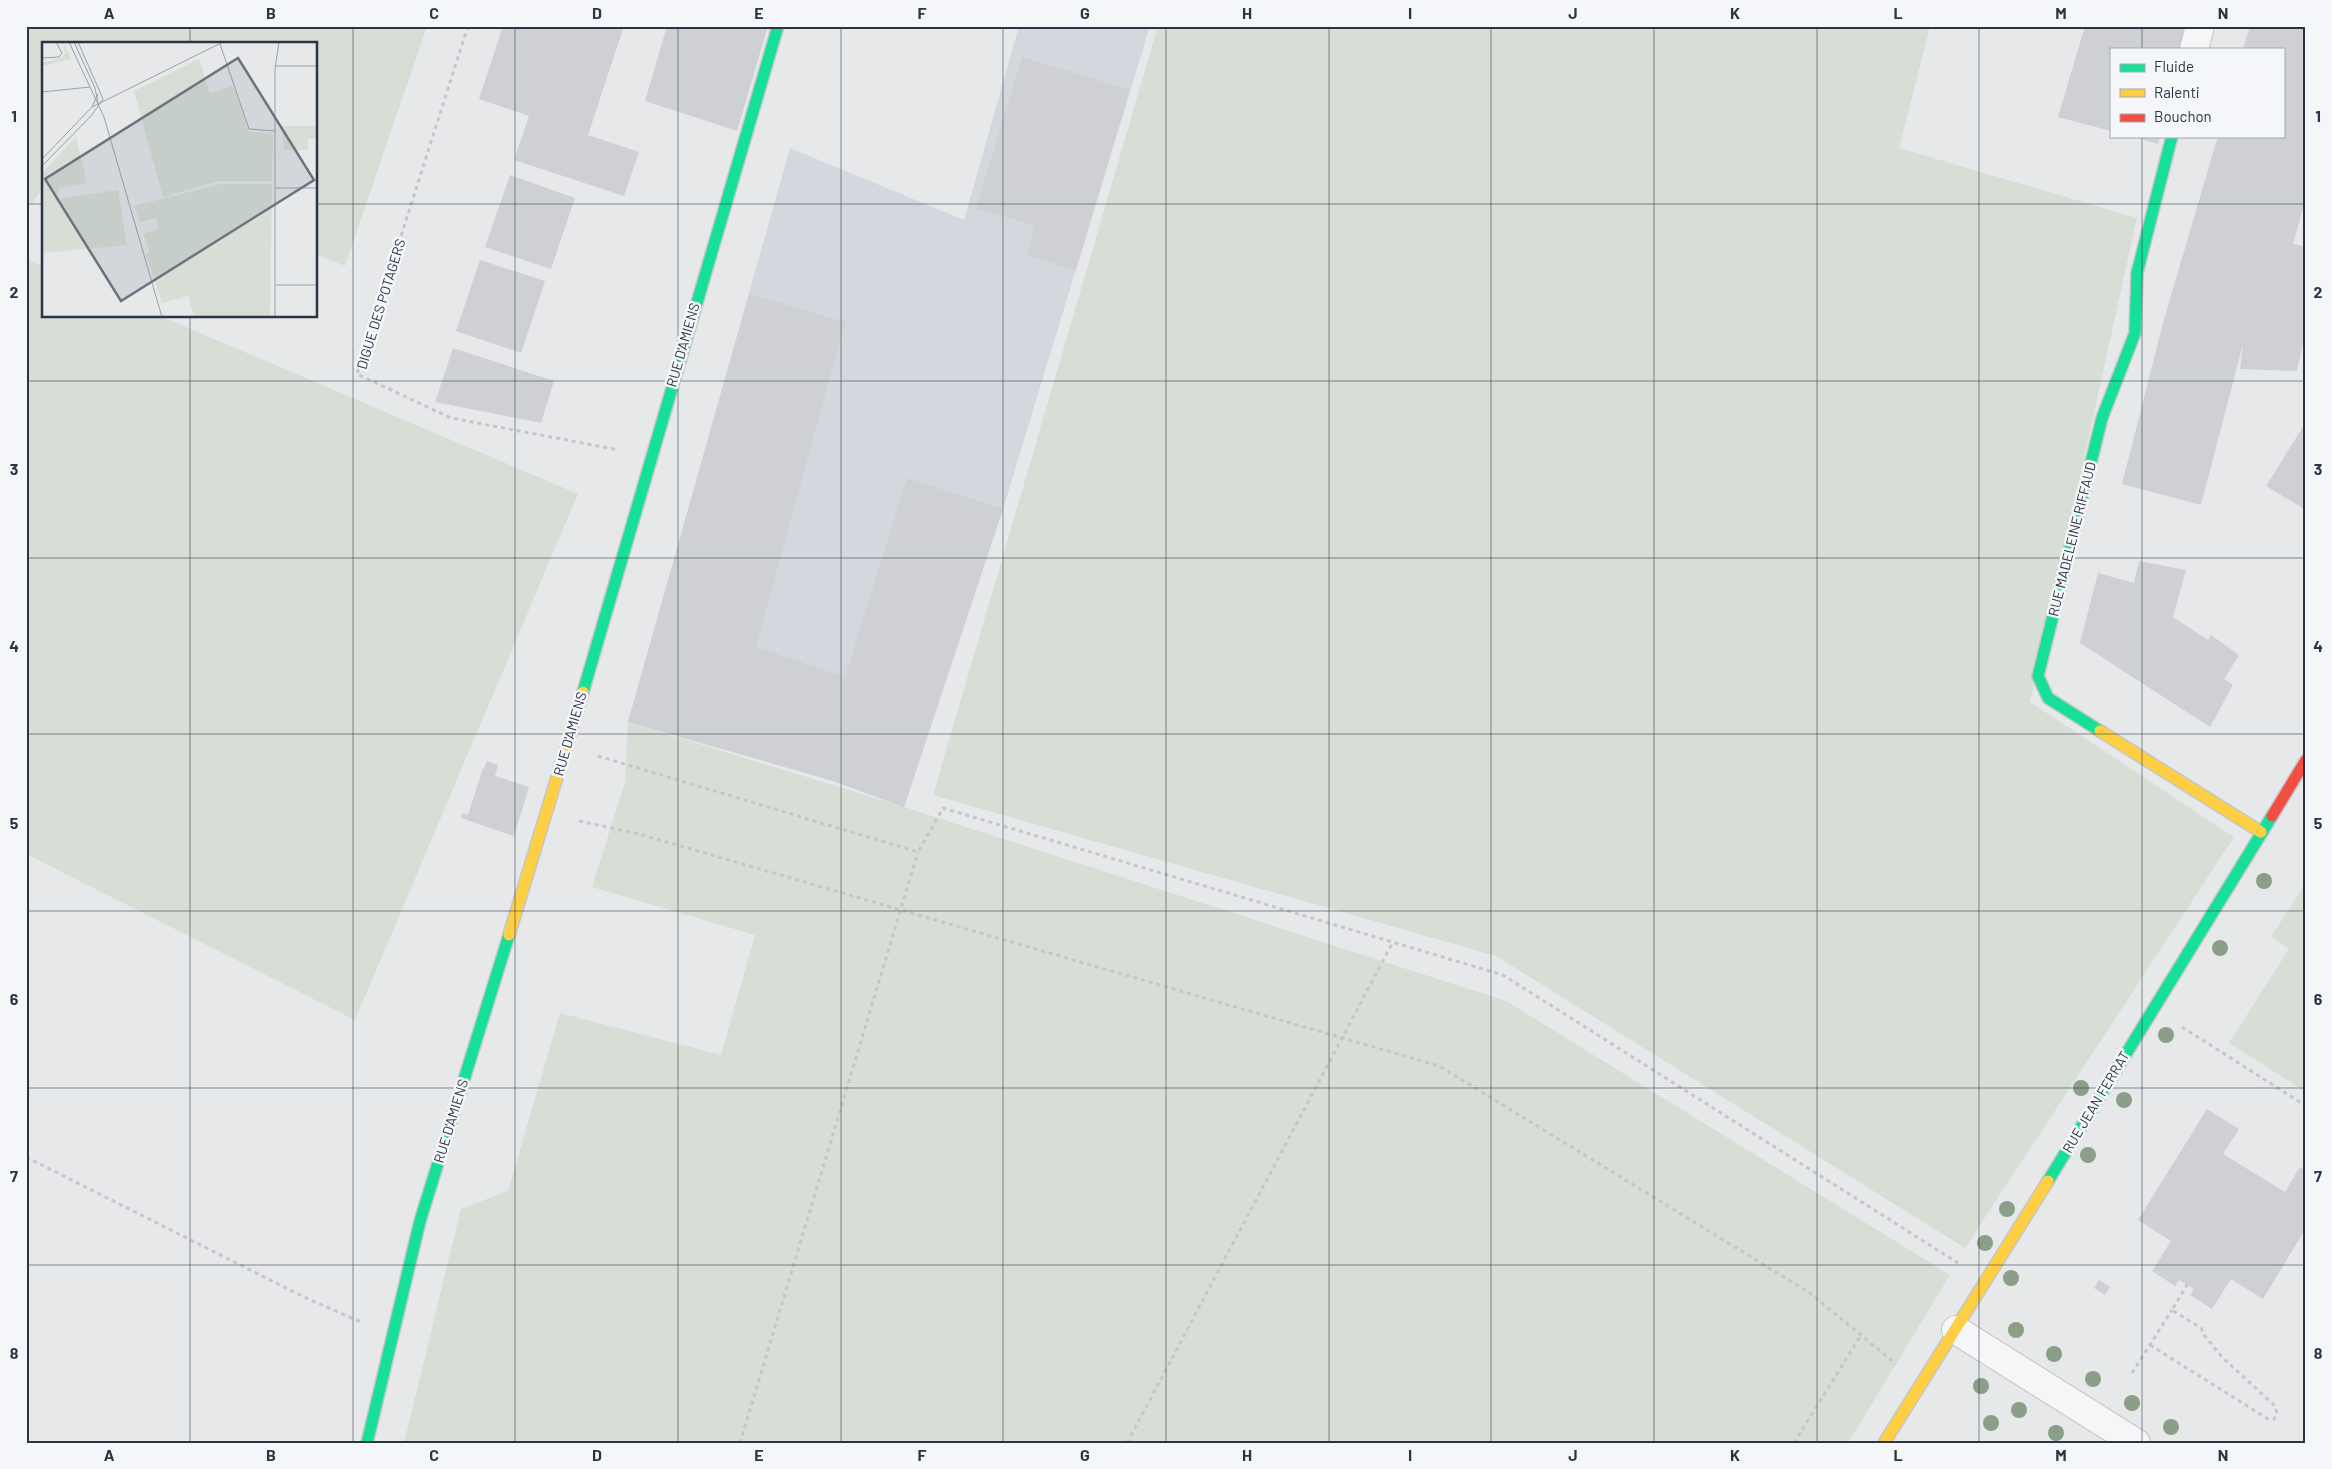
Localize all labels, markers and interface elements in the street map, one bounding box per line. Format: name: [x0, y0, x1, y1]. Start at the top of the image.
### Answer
text: A: [104, 3, 115, 22]
text: B: [266, 3, 276, 22]
text: C: [429, 3, 439, 22]
text: D: [592, 3, 602, 22]
text: E: [754, 3, 764, 22]
text: F: [918, 3, 927, 22]
text: G: [1080, 3, 1090, 22]
text: H: [1242, 3, 1252, 22]
text: I: [1408, 3, 1412, 22]
text: J: [1568, 3, 1578, 22]
text: K: [1730, 3, 1740, 22]
text: L: [1893, 3, 1903, 22]
text: M: [2055, 3, 2067, 22]
text: N: [2218, 3, 2228, 22]
inset map: [42, 42, 318, 318]
legend: [2110, 48, 2284, 138]
text: Fluide: [2154, 57, 2194, 75]
text: Ralenti: [2154, 83, 2200, 101]
text: 1: [11, 106, 17, 125]
text: 1: [2315, 106, 2321, 125]
text: Bouchon: [2154, 107, 2212, 125]
street label: DIGUE DES POTAGERS: [353, 237, 408, 371]
text: 2: [10, 282, 19, 301]
text: 2: [2314, 282, 2323, 301]
street label: RUE D'AMIENS: [662, 301, 703, 389]
text: 3: [10, 459, 18, 478]
text: 3: [2314, 459, 2322, 478]
street label: RUE MADELEINE RIFFAUD: [2044, 460, 2099, 618]
text: 4: [9, 636, 19, 655]
text: 4: [2313, 636, 2323, 655]
street label: RUE D'AMIENS: [549, 690, 590, 778]
text: 5: [10, 813, 19, 832]
text: 5: [2314, 813, 2323, 832]
text: 6: [10, 989, 19, 1008]
text: 6: [2314, 989, 2323, 1008]
street label: RUE JEAN FERRAT: [2058, 1048, 2133, 1156]
street label: RUE D'AMIENS: [430, 1077, 471, 1165]
text: 7: [10, 1166, 18, 1185]
text: 7: [2314, 1166, 2322, 1185]
text: 8: [10, 1343, 19, 1362]
text: 8: [2314, 1343, 2323, 1362]
text: A: [104, 1445, 115, 1464]
text: B: [266, 1445, 276, 1464]
text: C: [429, 1445, 439, 1464]
text: D: [592, 1445, 602, 1464]
text: E: [754, 1445, 764, 1464]
text: F: [918, 1445, 927, 1464]
text: G: [1080, 1445, 1090, 1464]
text: H: [1242, 1445, 1252, 1464]
text: I: [1408, 1445, 1412, 1464]
text: J: [1568, 1445, 1578, 1464]
text: K: [1730, 1445, 1740, 1464]
text: L: [1893, 1445, 1903, 1464]
text: M: [2055, 1445, 2067, 1464]
text: N: [2218, 1445, 2228, 1464]

